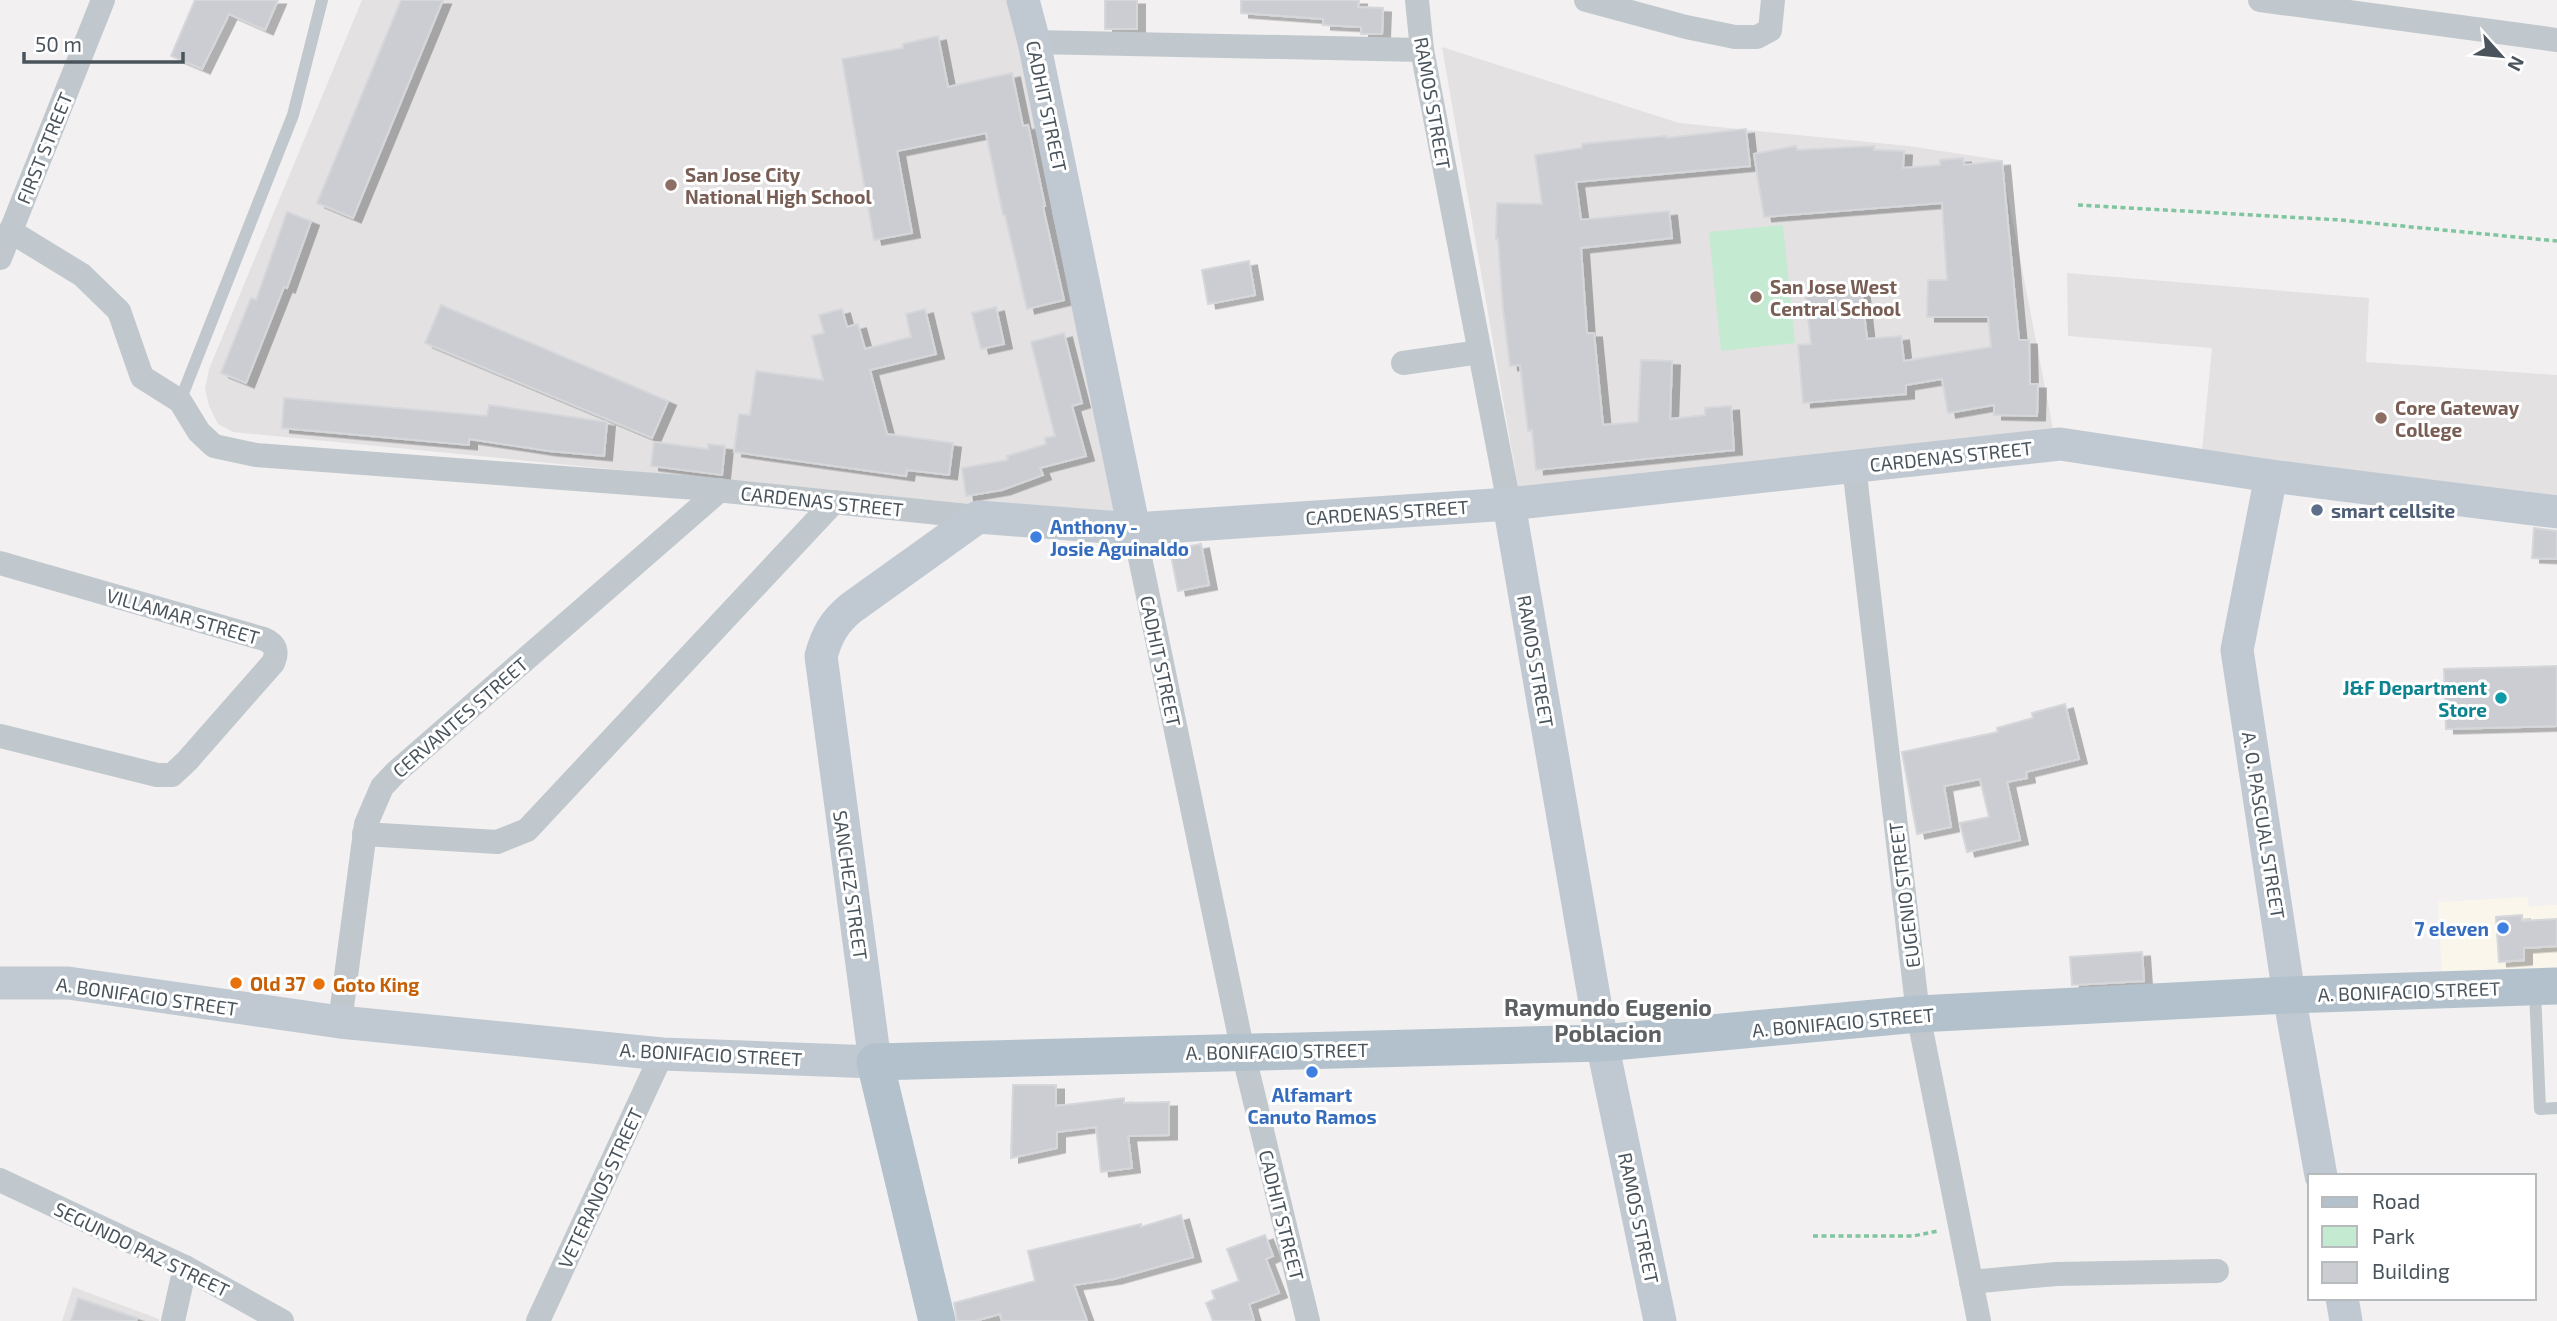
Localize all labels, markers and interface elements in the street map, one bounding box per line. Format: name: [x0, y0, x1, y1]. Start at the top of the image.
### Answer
scale bar: [24, 21, 184, 65]
north arrow: [2466, 21, 2536, 91]
text: 50 m: [35, 31, 82, 56]
street label: RAMOS STREET: [1410, 35, 1456, 171]
street label: CADHIT STREET: [1022, 38, 1072, 174]
text: N: [2503, 53, 2530, 75]
street label: FIRST STREET: [11, 89, 77, 207]
place label: San Jose City National High School: [685, 163, 873, 208]
marker: San Jose City National High School: [663, 177, 679, 193]
place label: San Jose West Central School: [1770, 275, 1902, 320]
marker: San Jose West Central School: [1748, 289, 1764, 305]
place label: Core Gateway College: [2395, 396, 2520, 441]
marker: Core Gateway College: [2373, 410, 2389, 426]
street label: CARDENAS STREET: [1868, 436, 2034, 476]
street label: CARDENAS STREET: [739, 481, 905, 521]
street label: CARDENAS STREET: [1305, 495, 1469, 529]
place label: smart cellsite: [2331, 499, 2456, 522]
marker: smart cellsite: [2309, 502, 2325, 518]
place label: Anthony - Josie Aguinaldo: [1050, 515, 1189, 560]
marker: Anthony - Josie Aguinaldo: [1028, 529, 1044, 545]
street label: VILLAMAR STREET: [104, 583, 262, 649]
street label: CADHIT STREET: [1136, 593, 1186, 729]
street label: RAMOS STREET: [1513, 593, 1559, 729]
street label: CERVANTES STREET: [388, 652, 532, 782]
place label: J&F Department Store: [2343, 676, 2487, 721]
marker: J&F Department Store: [2493, 690, 2509, 706]
street label: A. O. PASCUAL STREET: [2238, 730, 2290, 920]
street label: SANCHEZ STREET: [829, 809, 873, 961]
street label: EUGENIO STREET: [1884, 821, 1924, 969]
place label: 7 eleven: [2415, 917, 2489, 940]
marker: 7 eleven: [2495, 920, 2511, 936]
street label: A. BONIFACIO STREET: [55, 972, 239, 1020]
place label: Old 37: [250, 972, 306, 995]
place label: Goto King: [333, 973, 419, 996]
marker: Old 37: [228, 975, 244, 991]
marker: Goto King: [311, 976, 327, 992]
street label: A. BONIFACIO STREET: [2317, 976, 2501, 1006]
district label: Raymundo Eugenio Poblacion: [1504, 993, 1712, 1047]
street label: A. BONIFACIO STREET: [1751, 1003, 1935, 1041]
street label: A. BONIFACIO STREET: [619, 1038, 803, 1070]
street label: A. BONIFACIO STREET: [1185, 1038, 1369, 1064]
marker: Alfamart Canuto Ramos: [1304, 1064, 1320, 1080]
place label: Alfamart Canuto Ramos: [1248, 1083, 1376, 1128]
street label: VETERANOS STREET: [553, 1104, 647, 1272]
street label: CADHIT STREET: [1255, 1147, 1309, 1283]
street label: RAMOS STREET: [1614, 1150, 1664, 1286]
legend: [2308, 1174, 2536, 1300]
text: Road: [2372, 1188, 2420, 1213]
street label: SEGUNDO PAZ STREET: [51, 1197, 233, 1301]
text: Park: [2372, 1223, 2415, 1248]
text: Building: [2372, 1258, 2450, 1283]

